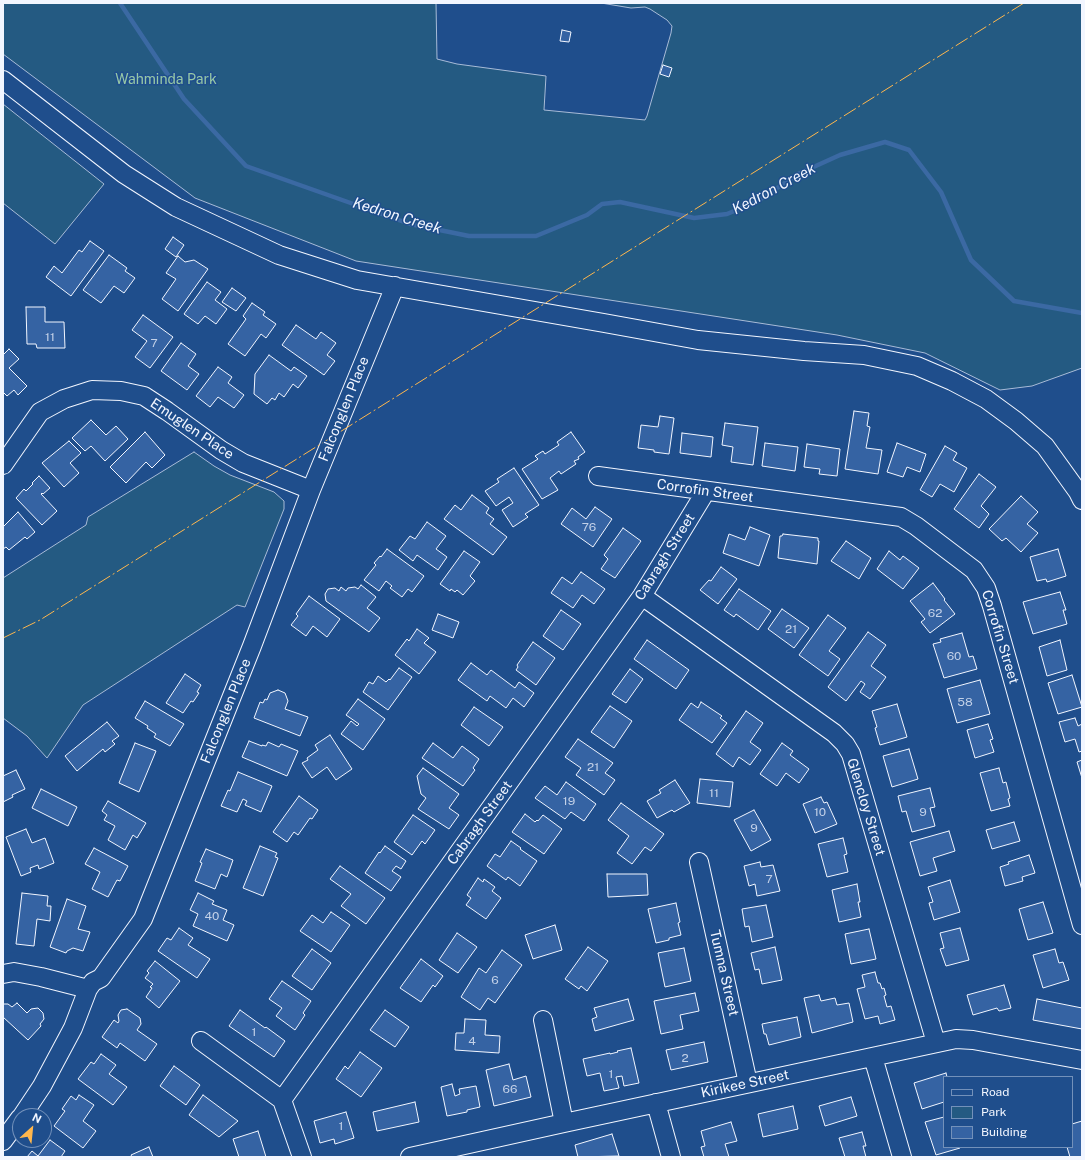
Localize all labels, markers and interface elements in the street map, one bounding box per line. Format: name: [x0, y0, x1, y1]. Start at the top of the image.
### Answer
park label: Wahminda Park: [115, 72, 217, 88]
water label: Kedron Creek: [729, 159, 819, 219]
water label: Kedron Creek: [350, 194, 444, 238]
house number: 11: [45, 330, 55, 344]
house number: 7: [150, 336, 158, 350]
street label: Falconglen Place: [315, 354, 373, 464]
street label: Emuglen Place: [147, 395, 237, 463]
street label: Corrofin Street: [656, 476, 754, 506]
street label: Cabragh Street: [631, 510, 699, 604]
house number: 76: [582, 520, 596, 534]
street label: Corrofin Street: [978, 588, 1022, 686]
house number: 62: [928, 606, 942, 620]
house number: 21: [785, 622, 797, 636]
house number: 60: [947, 649, 961, 663]
street label: Falconglen Place: [197, 656, 255, 766]
house number: 58: [957, 695, 973, 709]
street label: Glencloy Street: [843, 756, 889, 858]
house number: 21: [587, 760, 599, 774]
street label: Cabragh Street: [444, 778, 516, 868]
house number: 11: [709, 786, 719, 800]
house number: 19: [563, 794, 575, 808]
house number: 10: [814, 805, 826, 819]
house number: 9: [919, 805, 927, 819]
house number: 9: [750, 821, 758, 835]
house number: 7: [765, 872, 773, 886]
house number: 40: [205, 909, 219, 923]
street label: Tumna Street: [706, 928, 742, 1018]
house number: 6: [491, 973, 499, 987]
house number: 1: [252, 1025, 256, 1039]
house number: 4: [468, 1034, 476, 1048]
house number: 2: [681, 1051, 689, 1065]
street label: Kirikee Street: [699, 1066, 791, 1102]
house number: 1: [609, 1067, 613, 1081]
legend: [943, 1076, 1073, 1148]
house number: 66: [503, 1082, 517, 1096]
text: Road: [981, 1085, 1009, 1099]
text: Park: [981, 1105, 1007, 1119]
north arrow: [12, 1108, 52, 1148]
text: N: [30, 1111, 44, 1125]
house number: 1: [339, 1119, 343, 1133]
text: Building: [981, 1125, 1027, 1139]

